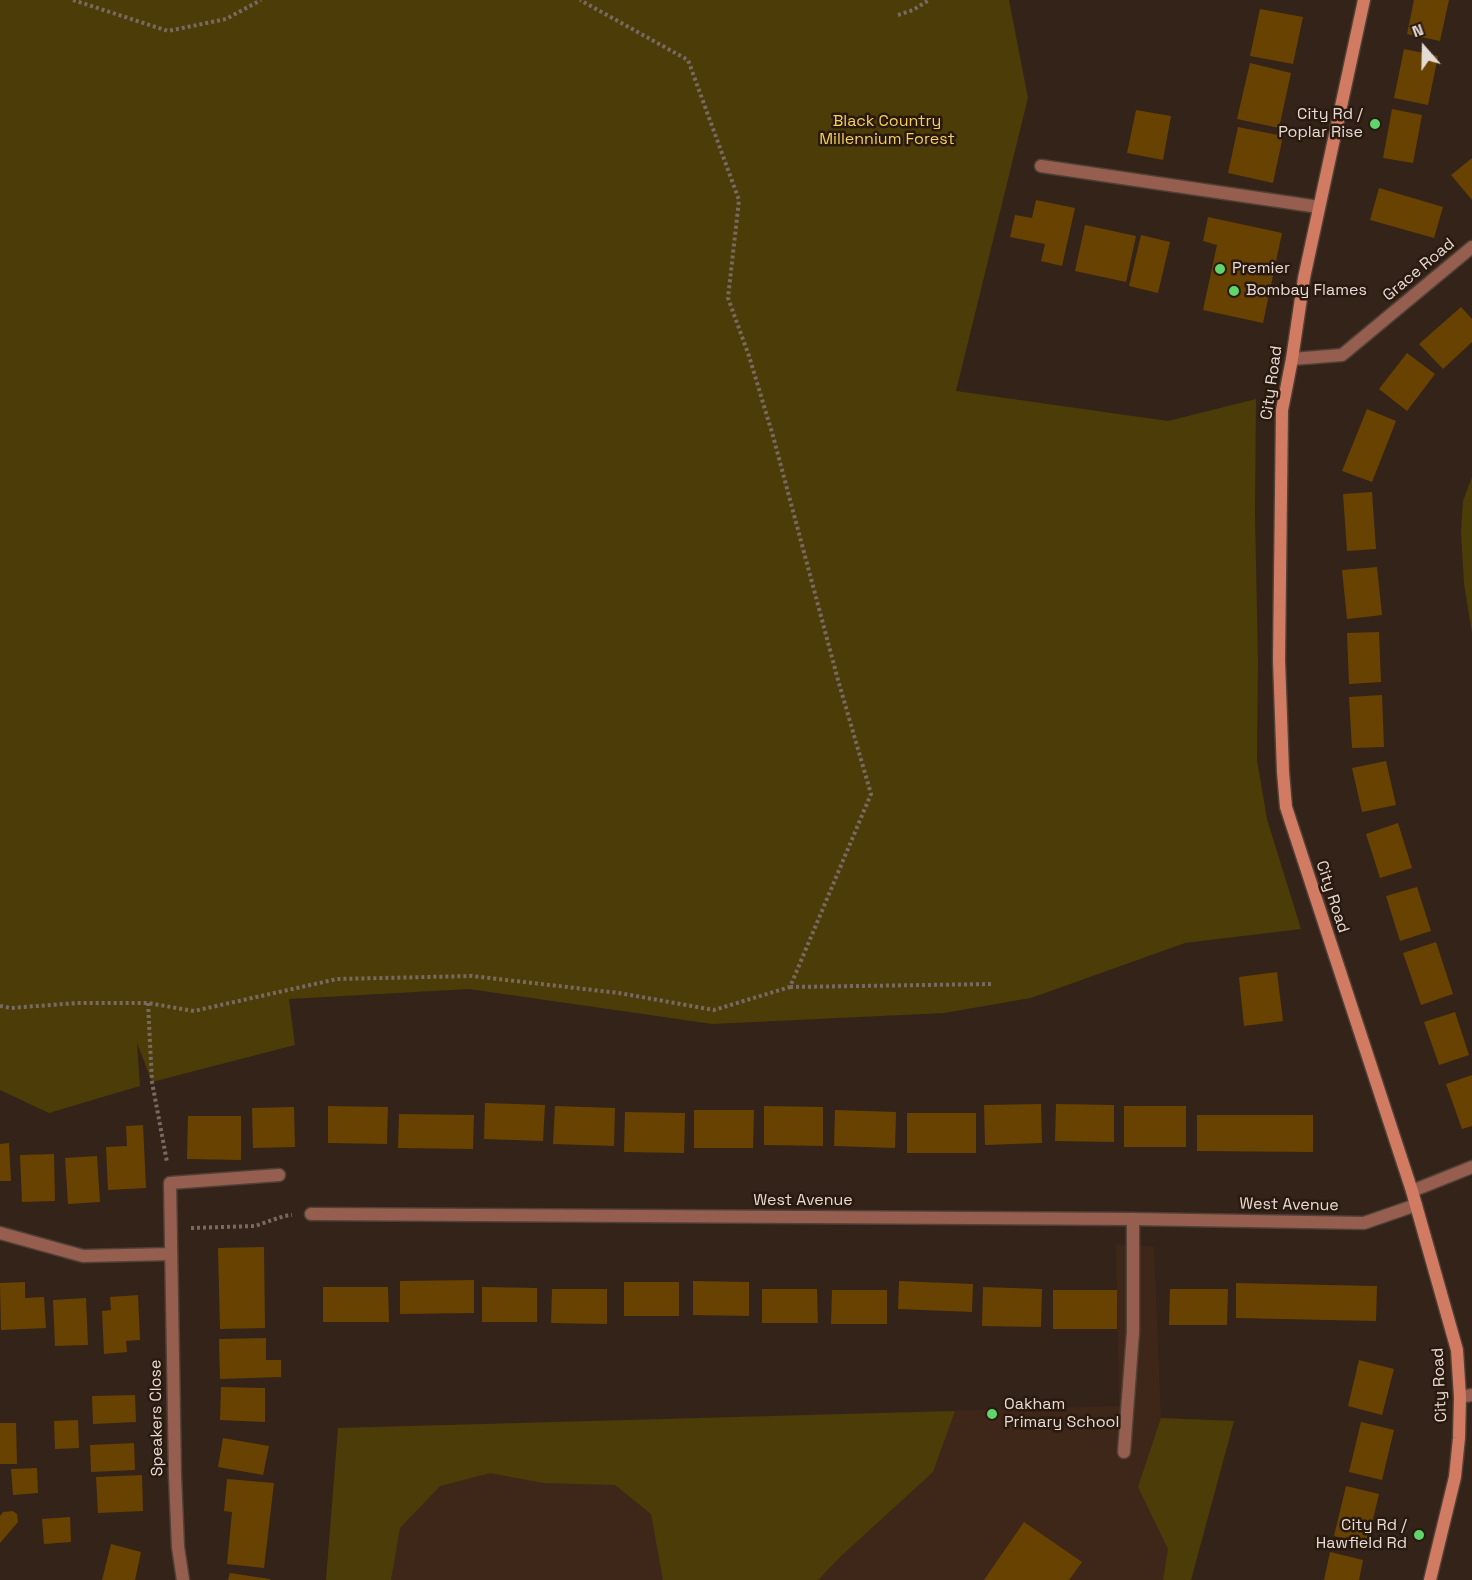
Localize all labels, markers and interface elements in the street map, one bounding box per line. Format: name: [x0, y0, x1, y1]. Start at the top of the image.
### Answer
north arrow: [1394, 18, 1454, 78]
text: N: [1409, 19, 1426, 42]
place label: City Rd / Poplar Rise: [1278, 105, 1363, 143]
park label: Black Country Millennium Forest: [819, 112, 955, 150]
marker: City Rd / Poplar Rise: [1368, 117, 1382, 131]
street label: Grace Road: [1379, 234, 1459, 306]
place label: Premier: [1232, 259, 1290, 279]
marker: Premier: [1213, 262, 1227, 276]
place label: Bombay Flames: [1246, 281, 1367, 301]
marker: Bombay Flames: [1227, 284, 1241, 298]
street label: City Road: [1257, 345, 1287, 421]
street label: City Road: [1311, 858, 1353, 936]
street label: West Avenue: [753, 1191, 853, 1211]
street label: West Avenue: [1239, 1195, 1339, 1215]
street label: City Road: [1428, 1347, 1452, 1423]
street label: Speakers Close: [146, 1359, 168, 1477]
place label: Oakham Primary School: [1004, 1395, 1119, 1433]
marker: Oakham Primary School: [985, 1407, 999, 1421]
place label: City Rd / Hawfield Rd: [1316, 1516, 1407, 1554]
marker: City Rd / Hawfield Rd: [1412, 1528, 1426, 1542]

